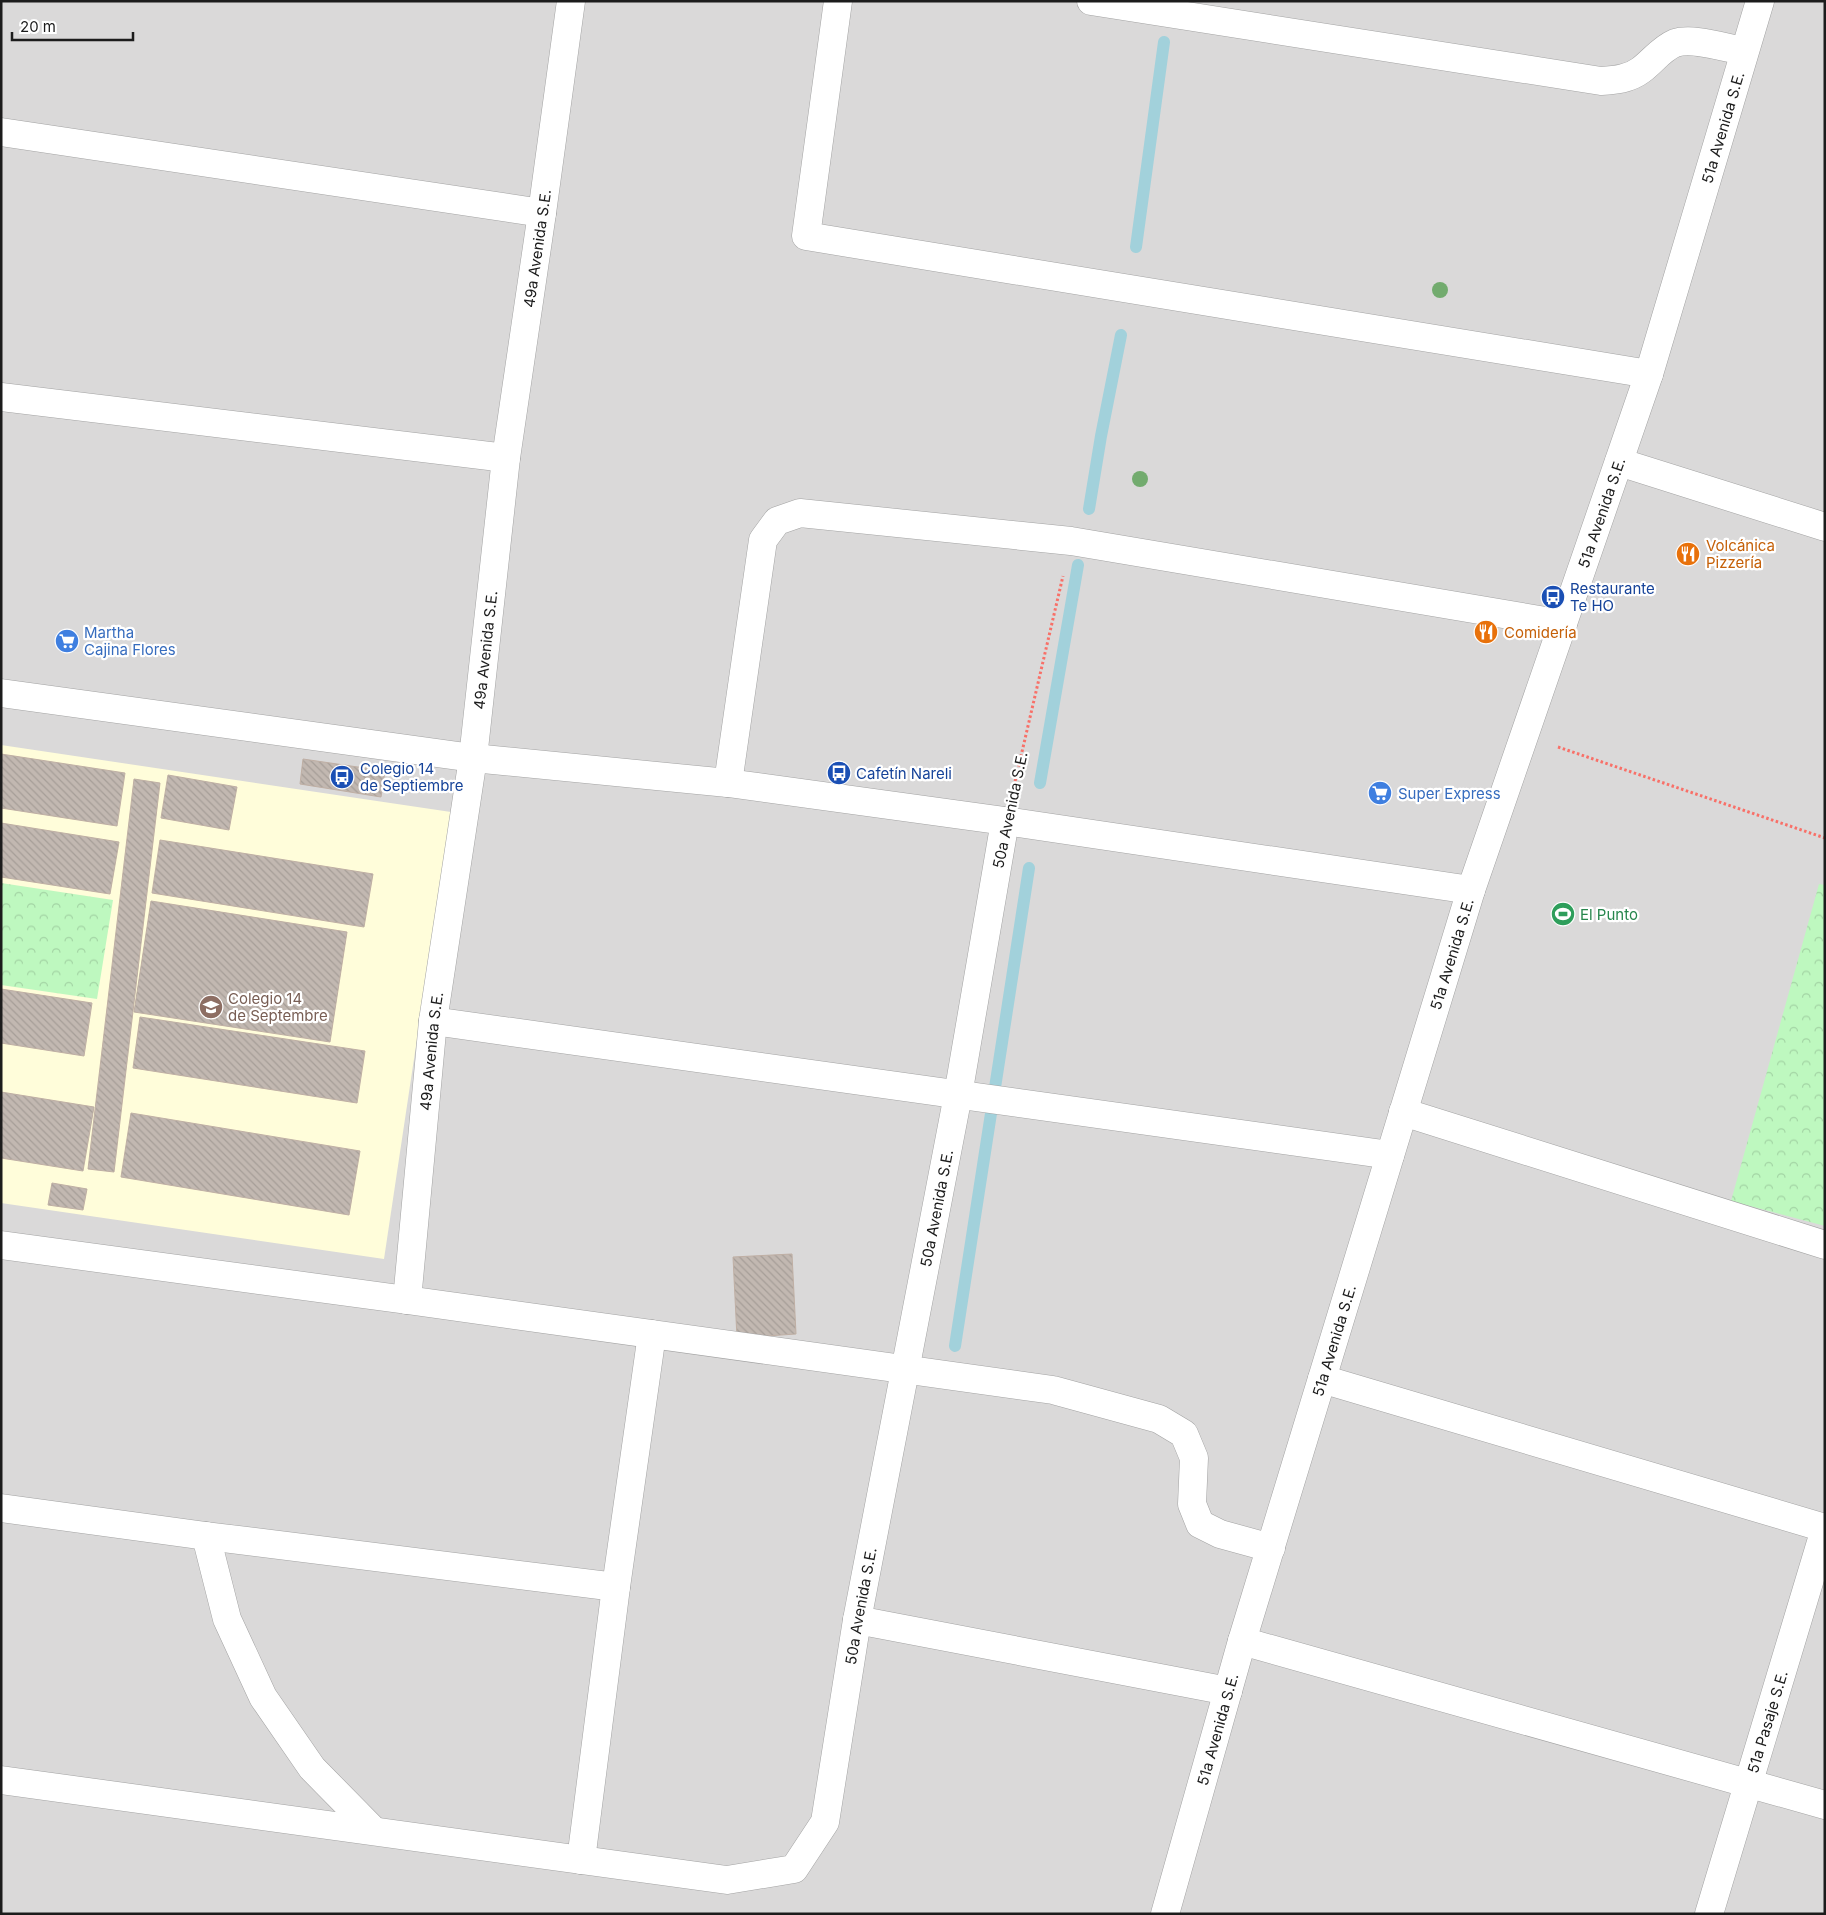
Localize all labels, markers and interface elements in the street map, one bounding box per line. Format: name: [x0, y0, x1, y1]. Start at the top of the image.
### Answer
scale bar: [12, 10, 134, 42]
text: 20 m: [20, 17, 56, 36]
street label: 51a Avenida S.E.: [1697, 69, 1748, 186]
street label: 49a Avenida S.E.: [519, 188, 555, 309]
street label: 51a Avenida S.E.: [1573, 455, 1629, 570]
place label: Volcánica Pizzería: [1706, 536, 1775, 572]
restaurant icon: Volcánica Pizzería: [1675, 541, 1701, 567]
place label: Restaurante Te HO: [1570, 579, 1655, 615]
bus stop icon: Restaurante Te HO: [1540, 584, 1566, 610]
street label: 49a Avenida S.E.: [469, 589, 501, 710]
restaurant icon: Comidería: [1473, 619, 1499, 645]
place label: Martha Cajina Flores: [84, 623, 176, 659]
place label: Comidería: [1504, 623, 1577, 642]
supermarket icon: Martha Cajina Flores: [54, 628, 80, 654]
street label: 50a Avenida S.E.: [988, 750, 1032, 870]
place label: Colegio 14 de Septiembre: [360, 759, 463, 795]
bus stop icon: Cafetín Nareli: [826, 760, 852, 786]
bus stop icon: Colegio 14 de Septiembre: [329, 764, 355, 790]
place label: Cafetín Nareli: [856, 764, 952, 783]
supermarket icon: Super Express: [1367, 780, 1393, 806]
place label: Super Express: [1398, 784, 1501, 803]
street label: 51a Avenida S.E.: [1426, 896, 1477, 1012]
sports icon: El Punto: [1550, 901, 1576, 927]
place label: El Punto: [1580, 905, 1638, 924]
place label: Colegio 14 de Septembre: [228, 989, 328, 1025]
street label: 49a Avenida S.E.: [415, 990, 447, 1111]
school or university icon: Colegio 14 de Septembre: [198, 994, 224, 1020]
street label: 50a Avenida S.E.: [916, 1148, 957, 1268]
street label: 51a Avenida S.E.: [1308, 1282, 1360, 1398]
street label: 50a Avenida S.E.: [841, 1546, 880, 1666]
street label: 51a Pasaje S.E.: [1743, 1668, 1791, 1775]
street label: 51a Avenida S.E.: [1192, 1671, 1242, 1788]

